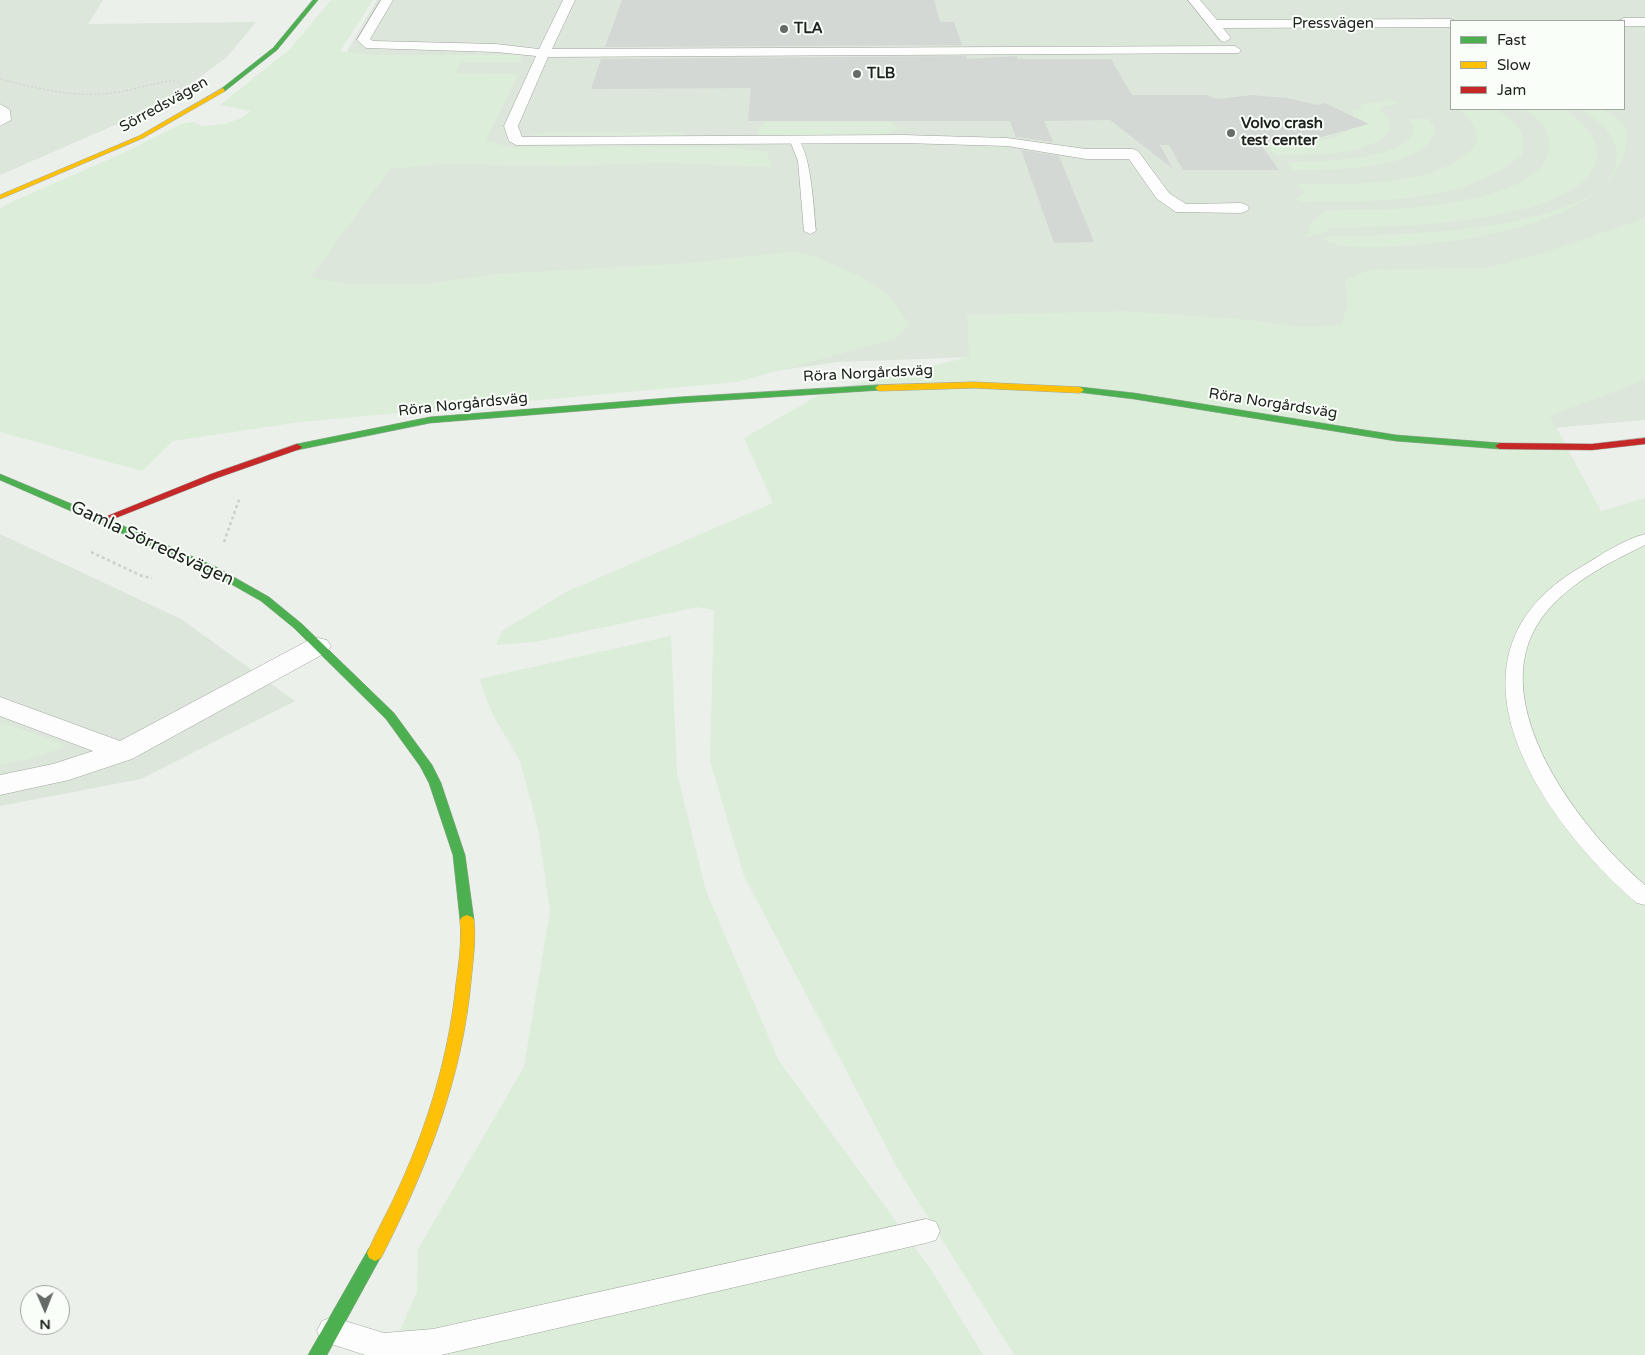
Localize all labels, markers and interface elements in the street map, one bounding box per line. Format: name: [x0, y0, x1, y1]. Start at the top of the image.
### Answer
street label: Pressvägen: [1292, 15, 1374, 33]
place label: TLA: [794, 20, 823, 38]
legend: [1450, 20, 1625, 110]
marker: TLA: [778, 23, 790, 35]
text: Fast: [1497, 31, 1526, 49]
text: Slow: [1497, 56, 1531, 74]
place label: TLB: [867, 65, 895, 83]
marker: TLB: [851, 68, 863, 80]
street label: Sörredsvägen: [117, 73, 211, 137]
text: Jam: [1497, 81, 1526, 99]
place label: Volvo crash test center: [1241, 115, 1323, 150]
marker: Volvo crash test center: [1225, 127, 1237, 139]
street label: Röra Norgårdsväg: [803, 362, 933, 386]
street label: Röra Norgårdsväg: [1207, 385, 1339, 423]
street label: Röra Norgårdsväg: [397, 389, 529, 421]
street label: Gamla Sörredsvägen: [67, 497, 237, 591]
north arrow: [20, 1285, 70, 1335]
text: N: [39, 1316, 51, 1333]

